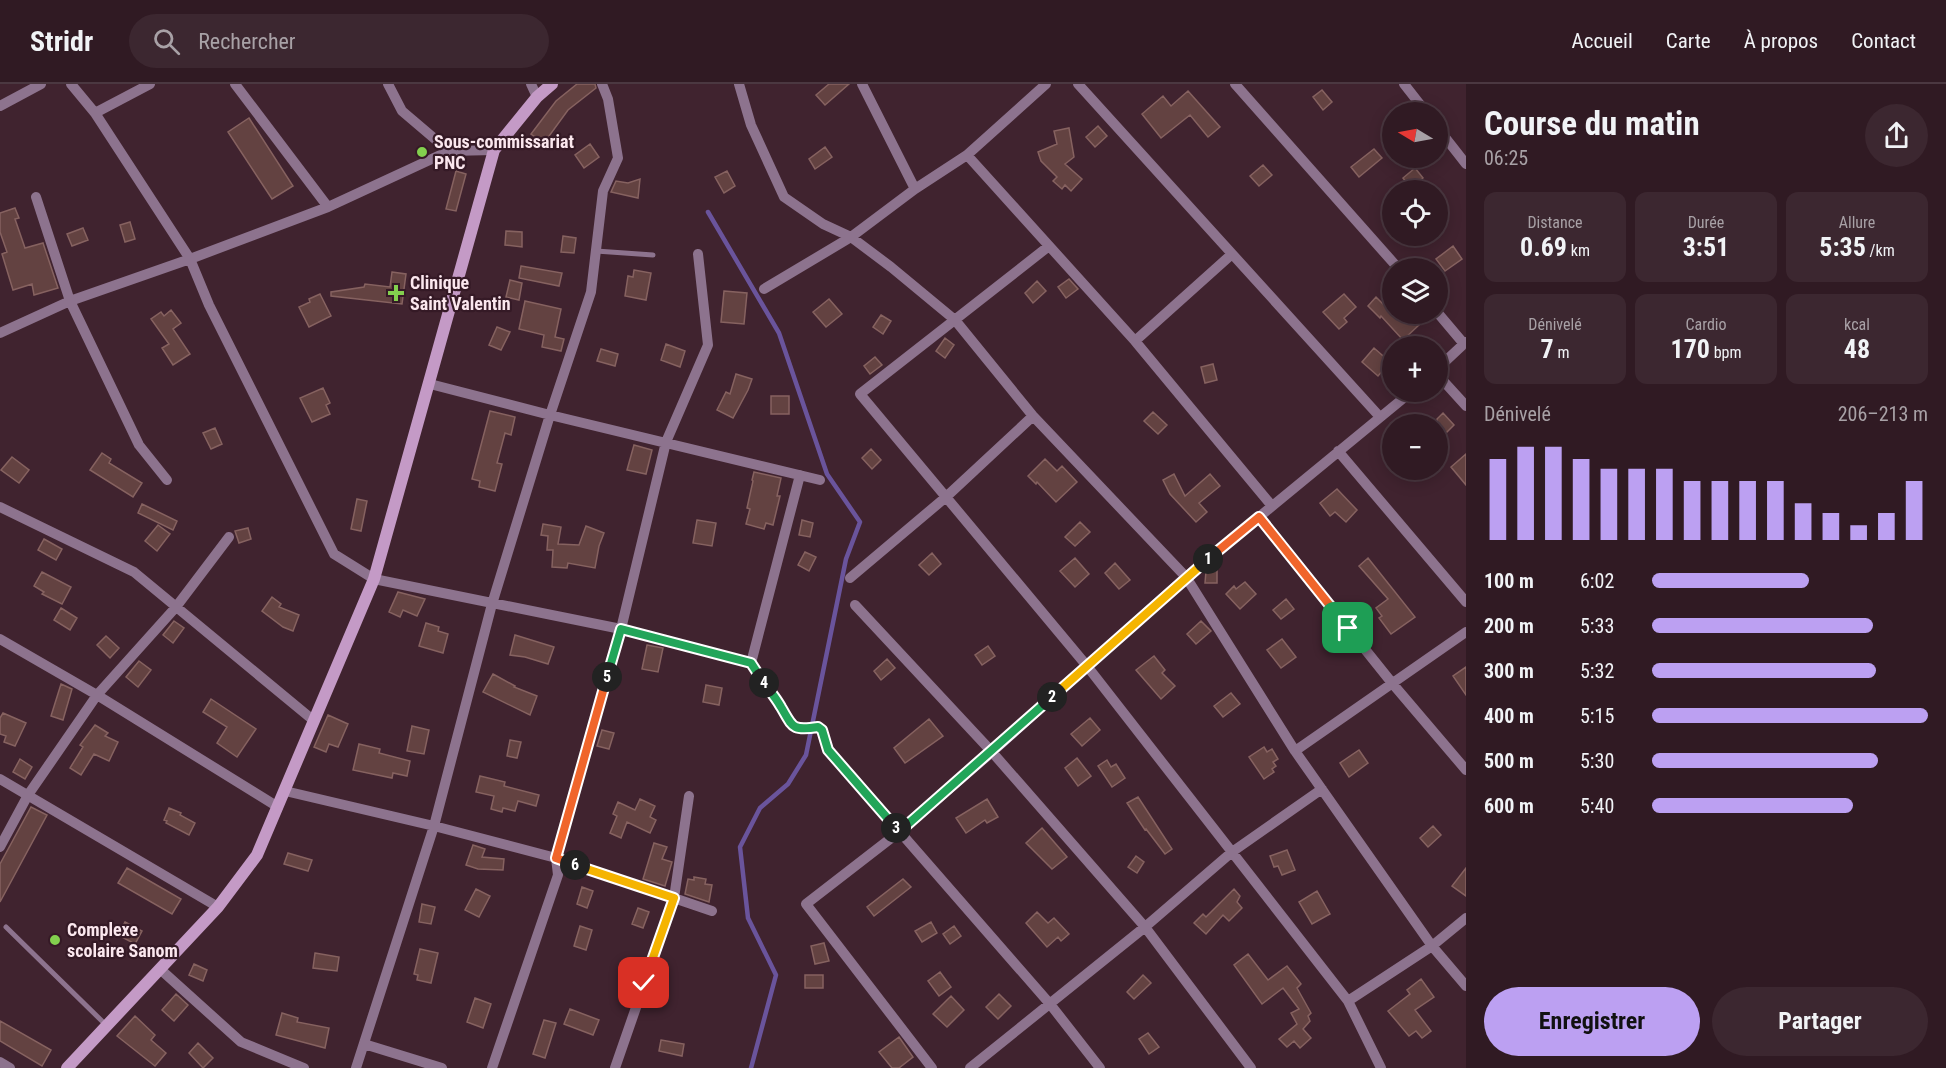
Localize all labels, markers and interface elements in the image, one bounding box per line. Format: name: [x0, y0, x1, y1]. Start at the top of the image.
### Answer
search box: [129, 14, 549, 68]
text: Stridr: [30, 25, 93, 58]
icon: search: [150, 25, 183, 58]
text: Rechercher: [198, 29, 296, 54]
text: Accueil: [1572, 29, 1633, 53]
text: Carte: [1666, 29, 1711, 53]
text: À propos: [1744, 29, 1818, 53]
text: Contact: [1851, 29, 1916, 53]
north arrow: [1382, 102, 1448, 168]
map controls: [1382, 102, 1448, 480]
text: Course du matin: [1484, 104, 1700, 143]
button: share: [1865, 104, 1928, 167]
place label: Sous-commissariat PNC: [434, 131, 574, 173]
marker: Sous-commissariat PNC: [415, 145, 429, 159]
text: 06:25: [1484, 146, 1528, 170]
button: locate: [1382, 180, 1448, 246]
text: Distance: [1527, 213, 1583, 232]
text: Durée: [1688, 213, 1724, 232]
text: Allure: [1839, 213, 1875, 232]
text: 0.69: [1520, 232, 1567, 262]
text: 3:51: [1683, 232, 1729, 262]
text: 5:35: [1819, 232, 1866, 262]
text: km: [1567, 241, 1590, 260]
text: /km: [1866, 241, 1895, 260]
button: layers: [1382, 258, 1448, 324]
place label: Clinique Saint Valentin: [410, 272, 511, 314]
marker: Clinique Saint Valentin: [387, 284, 405, 302]
text: Dénivelé: [1528, 315, 1582, 334]
text: Cardio: [1685, 315, 1727, 334]
text: kcal: [1844, 315, 1870, 334]
text: 7: [1541, 334, 1554, 364]
text: 170: [1671, 334, 1710, 364]
text: 48: [1844, 334, 1870, 364]
button: +: [1382, 336, 1448, 402]
text: m: [1554, 343, 1569, 362]
text: bpm: [1710, 343, 1741, 362]
text: Dénivelé: [1484, 402, 1551, 426]
text: 206–213 m: [1838, 402, 1928, 426]
button: −: [1382, 414, 1448, 480]
pin: 1: [1193, 544, 1223, 574]
text: 1: [1204, 549, 1212, 568]
text: 100 m: [1484, 569, 1534, 593]
text: 6:02: [1580, 569, 1614, 593]
pin: [1322, 602, 1373, 653]
icon: arrive: [1331, 611, 1364, 644]
text: 200 m: [1484, 614, 1534, 638]
text: 5:33: [1580, 614, 1614, 638]
text: 300 m: [1484, 659, 1534, 683]
text: 5:32: [1580, 659, 1614, 683]
pin: 5: [592, 662, 622, 692]
text: 5: [603, 667, 611, 686]
pin: 4: [749, 668, 779, 698]
text: 4: [760, 673, 768, 692]
pin: 2: [1037, 682, 1067, 712]
text: 2: [1048, 687, 1056, 706]
text: 400 m: [1484, 704, 1534, 728]
text: 5:15: [1580, 704, 1614, 728]
text: 500 m: [1484, 749, 1534, 773]
text: 5:30: [1580, 749, 1614, 773]
text: 600 m: [1484, 794, 1534, 818]
text: 5:40: [1580, 794, 1614, 818]
pin: 3: [881, 813, 911, 843]
text: 3: [892, 818, 900, 837]
pin: 6: [560, 850, 590, 880]
text: 6: [571, 855, 579, 874]
place label: Complexe scolaire Sanom: [67, 919, 178, 961]
marker: Complexe scolaire Sanom: [48, 933, 62, 947]
pin: [618, 957, 669, 1008]
icon: check: [627, 966, 660, 999]
button: Enregistrer: [1484, 987, 1700, 1056]
button: Partager: [1712, 987, 1928, 1056]

